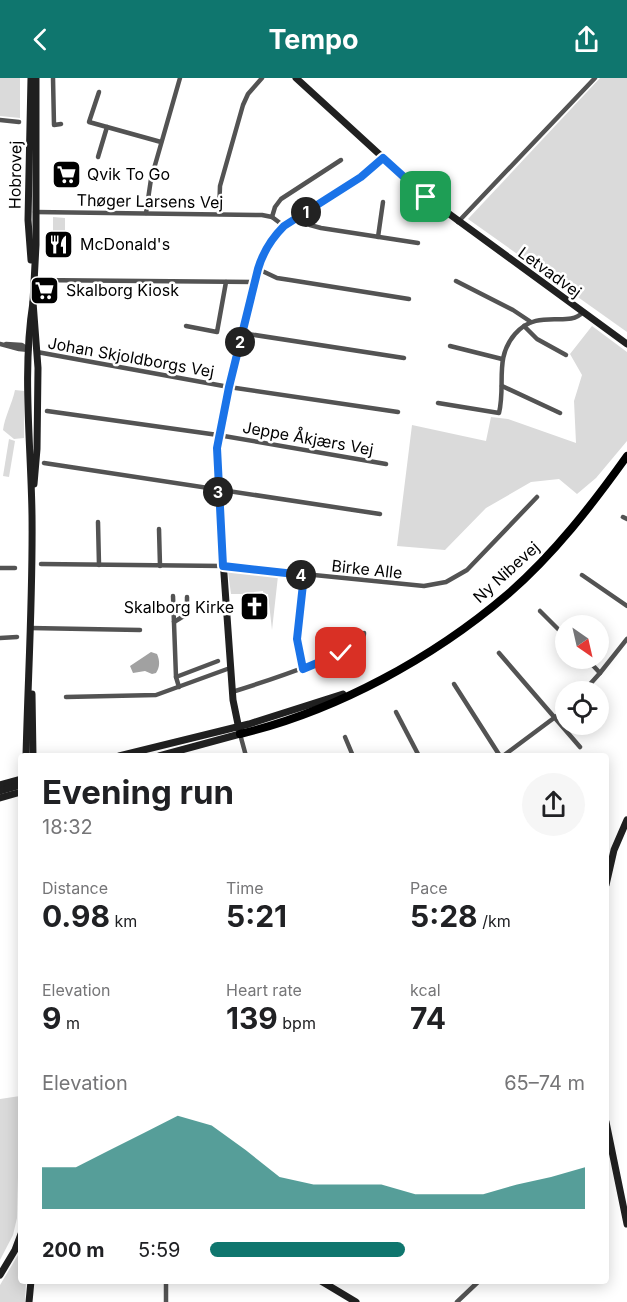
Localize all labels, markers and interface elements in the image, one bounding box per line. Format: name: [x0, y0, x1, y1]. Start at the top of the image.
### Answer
icon: back: [24, 23, 57, 56]
text: Tempo: [268, 23, 359, 56]
icon: share: [570, 23, 603, 56]
street label: Hobrovej: [4, 141, 26, 209]
supermarket icon: Qvik To Go: [50, 158, 82, 190]
place label: Qvik To Go: [87, 164, 170, 184]
pin: [400, 171, 451, 222]
icon: arrive: [409, 180, 442, 213]
street label: Thøger Larsens Vej: [76, 190, 224, 212]
pin: 1: [291, 197, 321, 227]
text: 1: [303, 202, 309, 222]
restaurant icon: McDonald's: [43, 228, 75, 260]
place label: McDonald's: [80, 234, 170, 254]
street label: Letvadvej: [514, 242, 586, 302]
supermarket icon: Skalborg Kiosk: [29, 274, 61, 306]
place label: Skalborg Kiosk: [66, 280, 179, 300]
pin: 2: [225, 327, 255, 357]
text: 2: [235, 332, 245, 352]
street label: Johan Skjoldborgs Vej: [46, 333, 216, 381]
street label: Jeppe Åkjærs Vej: [241, 417, 375, 459]
pin: 3: [203, 477, 233, 507]
text: 3: [213, 482, 223, 502]
street label: Ny Nibevej: [469, 537, 543, 607]
street label: Birke Alle: [331, 555, 403, 583]
pin: 4: [286, 560, 316, 590]
text: 4: [296, 565, 306, 585]
church icon: Skalborg Kirke: [239, 591, 271, 623]
place label: Skalborg Kirke: [124, 597, 234, 617]
north arrow: [555, 615, 609, 669]
map controls: [555, 615, 609, 735]
pin: [315, 627, 366, 678]
icon: check: [324, 636, 357, 669]
button: locate: [555, 681, 609, 735]
text: Evening run: [42, 772, 234, 812]
button: share: [522, 773, 585, 836]
text: 18:32: [42, 815, 93, 839]
text: Distance: [42, 878, 108, 898]
text: Time: [226, 878, 264, 898]
text: Pace: [410, 878, 448, 898]
text: 0.98: [42, 898, 110, 934]
text: 5:21: [226, 898, 287, 934]
text: 5:28: [410, 898, 478, 934]
text: km: [110, 911, 137, 931]
text: /km: [478, 911, 511, 931]
text: Elevation: [42, 980, 111, 1000]
text: Heart rate: [226, 980, 302, 1000]
text: kcal: [410, 980, 441, 1000]
text: 9: [42, 1000, 61, 1036]
text: 139: [226, 1000, 278, 1036]
text: 74: [410, 1000, 446, 1036]
text: m: [61, 1013, 80, 1033]
text: bpm: [278, 1013, 316, 1033]
text: Elevation: [42, 1071, 128, 1095]
text: 65–74 m: [504, 1071, 585, 1095]
text: 200 m: [42, 1238, 105, 1262]
text: 5:59: [138, 1238, 180, 1262]

